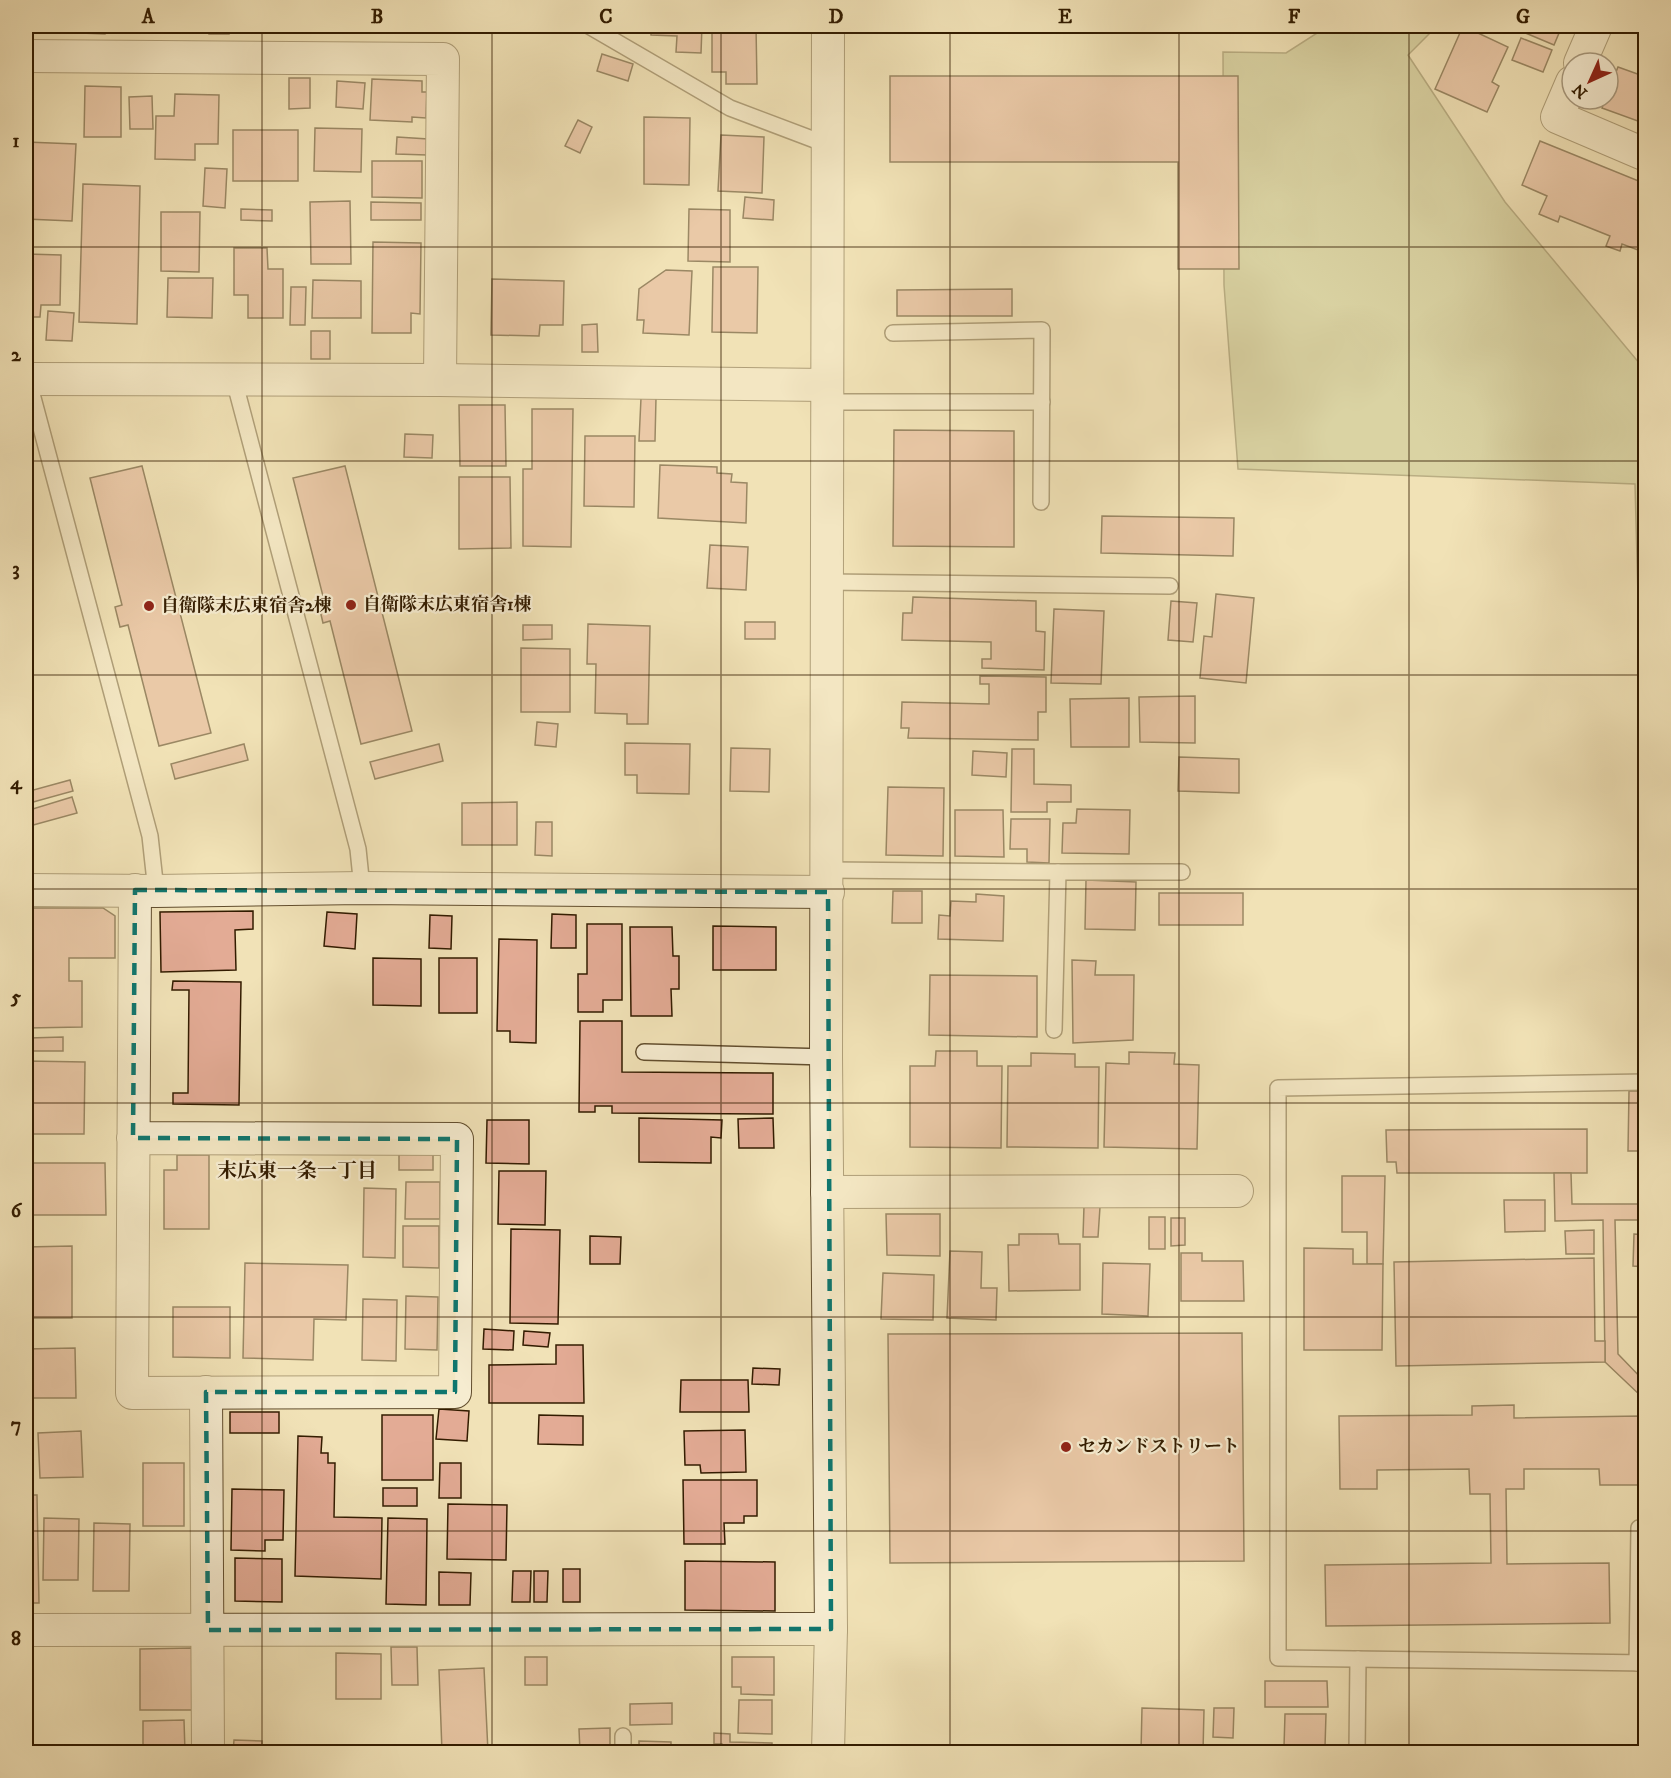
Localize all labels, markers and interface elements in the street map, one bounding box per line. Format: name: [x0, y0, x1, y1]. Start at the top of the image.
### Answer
text: A: [141, 5, 156, 30]
text: B: [371, 5, 383, 30]
text: C: [599, 5, 613, 30]
text: D: [829, 5, 844, 30]
text: E: [1058, 5, 1072, 30]
text: F: [1288, 5, 1301, 30]
text: G: [1516, 5, 1530, 30]
north arrow: [1560, 51, 1620, 111]
text: N: [1568, 79, 1592, 103]
text: 1: [12, 129, 20, 154]
text: 2: [11, 343, 22, 368]
text: 3: [12, 557, 20, 582]
place label: 自衛隊末広東宿舎1棟: [363, 594, 532, 616]
place label: 自衛隊末広東宿舎2棟: [161, 595, 332, 617]
marker: 自衛隊末広東宿舎1棟: [344, 598, 358, 612]
marker: 自衛隊末広東宿舎2棟: [142, 599, 156, 613]
text: 4: [10, 771, 23, 796]
text: 5: [10, 985, 21, 1010]
district label: 末広東一条一丁目: [217, 1159, 377, 1184]
text: 6: [11, 1199, 23, 1224]
text: 7: [11, 1413, 21, 1438]
place label: セカンドストリート: [1078, 1436, 1240, 1458]
marker: セカンドストリート: [1059, 1440, 1073, 1454]
text: 8: [11, 1627, 21, 1652]

